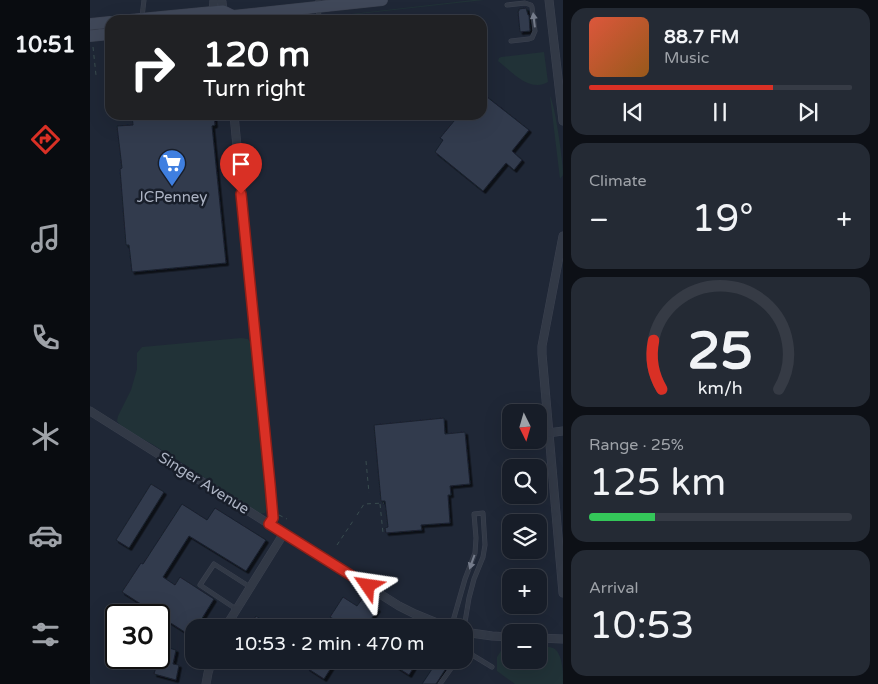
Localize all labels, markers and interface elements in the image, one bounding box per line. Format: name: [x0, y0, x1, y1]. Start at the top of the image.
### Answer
one-way arrow: [530, 12, 538, 28]
text: 88.7 FM: [664, 26, 739, 48]
text: 10:51: [15, 32, 75, 58]
text: 120 m: [203, 34, 310, 76]
icon: right: [120, 35, 185, 100]
text: Music: [664, 48, 709, 68]
text: Turn right: [203, 76, 305, 102]
icon: previous: [619, 98, 647, 126]
icon: pause: [706, 98, 734, 126]
icon: next: [794, 98, 822, 126]
icon: directions: [28, 122, 63, 157]
pin: [220, 143, 262, 194]
supermarket icon: JCPenney: [157, 148, 187, 187]
icon: arrive: [227, 150, 255, 178]
text: Climate: [589, 171, 647, 191]
place label: JCPenney: [137, 188, 207, 206]
text: 19°: [692, 196, 754, 242]
text: −: [589, 203, 609, 237]
text: +: [836, 203, 852, 237]
icon: music: [28, 221, 63, 256]
icon: phone: [28, 320, 63, 355]
text: 25: [688, 320, 753, 383]
text: km/h: [698, 378, 743, 399]
north arrow: [502, 404, 548, 449]
map controls: [502, 404, 547, 669]
icon: climate: [28, 419, 63, 454]
text: Range · 25%: [589, 435, 684, 455]
street label: Singer Avenue: [155, 448, 253, 518]
button: search: [502, 459, 547, 504]
text: 125 km: [589, 460, 726, 506]
button: layers: [502, 514, 547, 559]
icon: car: [28, 518, 63, 553]
one-way arrow: [468, 554, 475, 569]
position arrow: [341, 559, 393, 611]
button: +: [502, 569, 547, 614]
text: Arrival: [589, 578, 638, 598]
text: 10:53: [589, 603, 694, 649]
speed limit sign: 30: [105, 604, 170, 669]
icon: filters: [28, 617, 63, 652]
button: −: [502, 624, 547, 669]
text: 10:53 · 2 min · 470 m: [233, 633, 425, 655]

